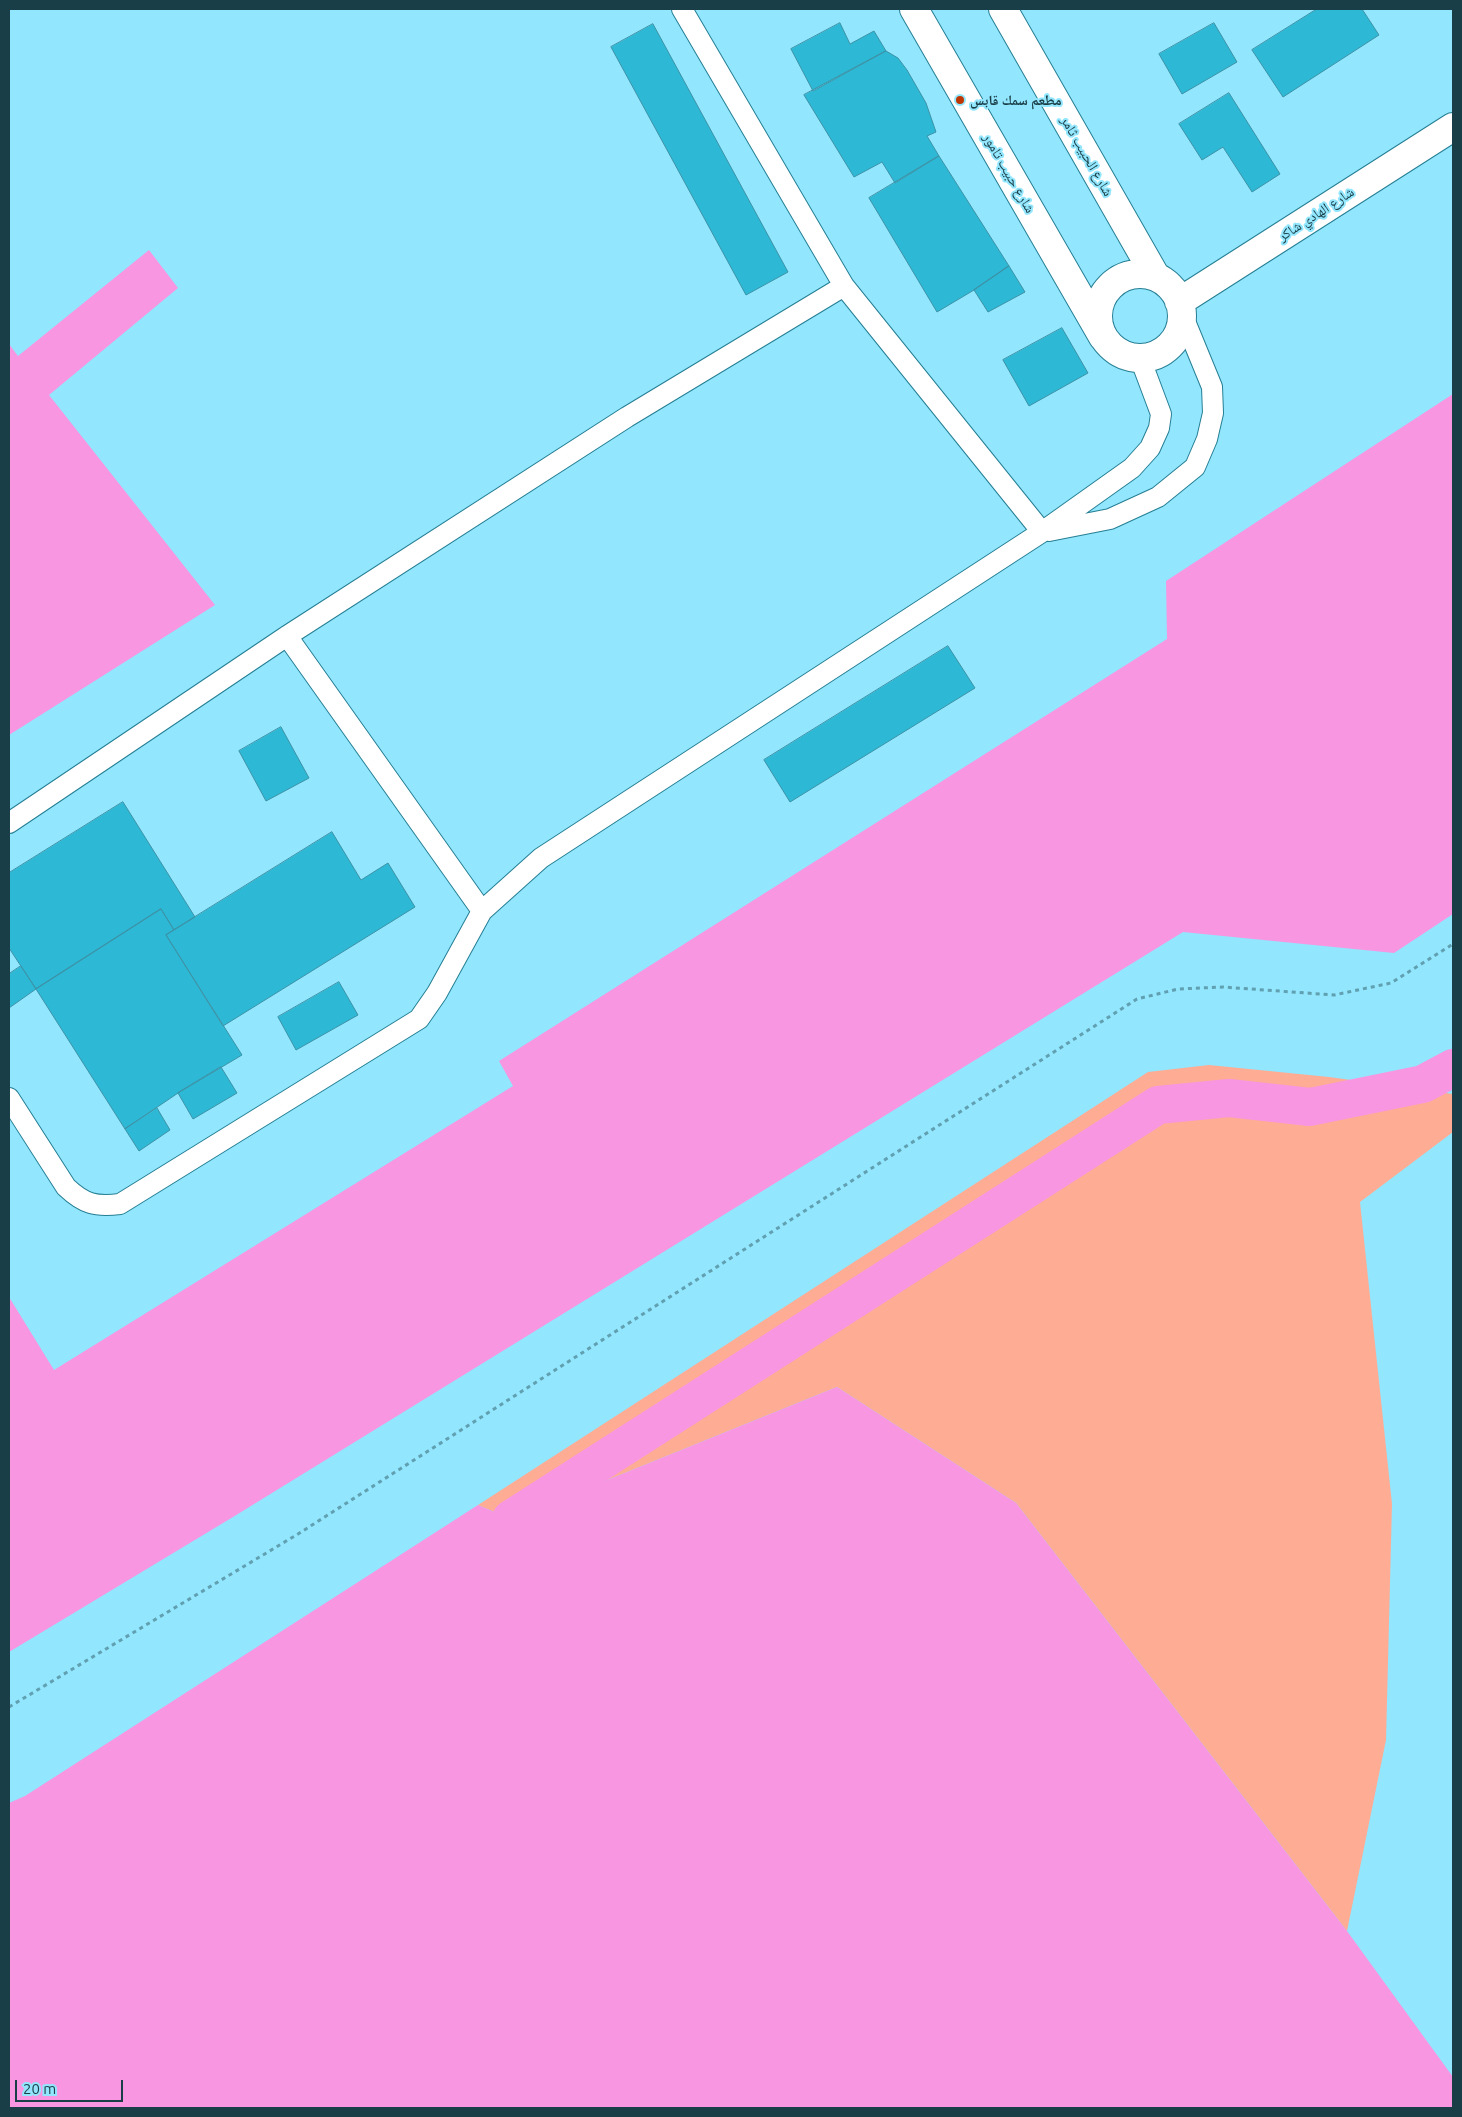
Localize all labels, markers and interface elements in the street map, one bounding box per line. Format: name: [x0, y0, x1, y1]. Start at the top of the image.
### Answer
place label: مطعم سمك قابس: [970, 92, 1062, 108]
marker: مطعم سمك قابس: [954, 94, 966, 106]
street label: شارع الحبيب ثامر: [1057, 113, 1117, 199]
street label: شارع حبيب تامور: [979, 130, 1039, 216]
street label: شارع الهادي شاكر: [1275, 183, 1357, 245]
scale bar: [18, 2070, 125, 2102]
text: 20 m: [23, 2080, 56, 2097]

